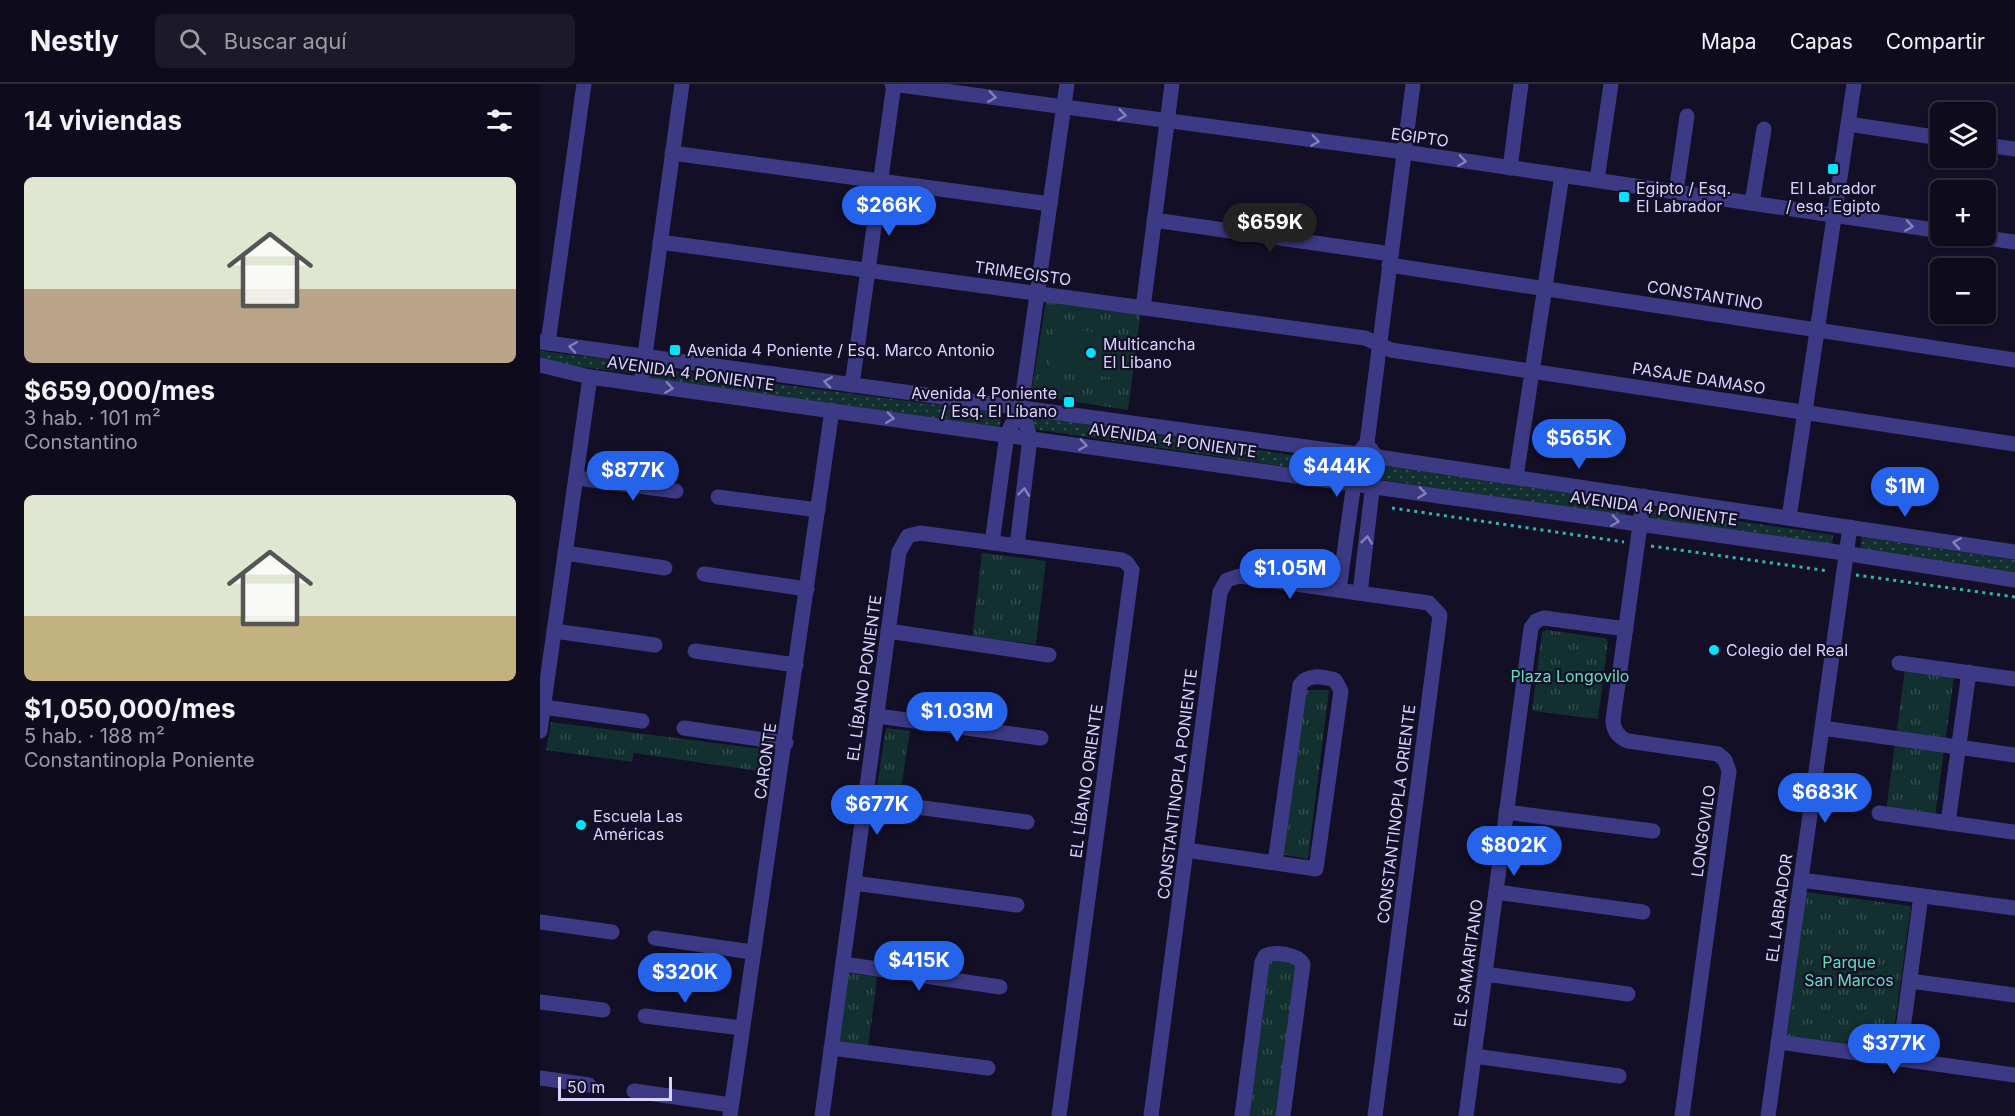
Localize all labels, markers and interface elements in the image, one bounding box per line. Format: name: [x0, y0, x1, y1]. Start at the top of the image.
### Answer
search box: [155, 14, 575, 68]
text: Nestly: [30, 24, 119, 58]
icon: search: [176, 25, 209, 58]
text: Buscar aquí: [224, 28, 347, 54]
text: Mapa: [1701, 29, 1757, 54]
text: Capas: [1790, 29, 1853, 54]
text: Compartir: [1886, 29, 1985, 54]
one-way arrow: [987, 91, 997, 103]
map controls: [1930, 102, 1996, 324]
button: layers: [1930, 102, 1996, 168]
icon: filters: [483, 104, 516, 137]
text: 14 viviendas: [24, 105, 182, 136]
one-way arrow: [1117, 108, 1127, 120]
street label: EGIPTO: [1390, 123, 1450, 151]
one-way arrow: [1311, 134, 1320, 146]
one-way arrow: [1457, 154, 1466, 166]
marker: El Labrador / esq. Egipto: [1826, 162, 1840, 176]
place label: Egipto / Esq. El Labrador: [1636, 178, 1731, 216]
place label: El Labrador / esq. Egipto: [1786, 178, 1880, 216]
button: +: [1930, 180, 1996, 246]
pin: $266K: [847, 186, 931, 237]
marker: Egipto / Esq. El Labrador: [1617, 190, 1631, 204]
text: $266K: [856, 193, 922, 217]
pin: $659K: [1228, 203, 1312, 254]
text: $659K: [1237, 210, 1303, 234]
icon: home: [216, 216, 324, 324]
one-way arrow: [1904, 219, 1913, 231]
street label: TRIMEGISTO: [973, 256, 1073, 290]
button: −: [1930, 258, 1996, 324]
street label: CONSTANTINO: [1646, 276, 1764, 314]
place label: Multicancha El Libano: [1103, 334, 1195, 372]
place label: Avenida 4 Poniente / Esq. Marco Antonio: [687, 340, 995, 360]
one-way arrow: [568, 341, 577, 353]
marker: Avenida 4 Poniente / Esq. Marco Antonio: [668, 343, 682, 357]
marker: Multicancha El Libano: [1084, 346, 1098, 360]
street label: AVENIDA 4 PONIENTE: [606, 351, 776, 395]
street label: PASAJE DAMASO: [1631, 358, 1767, 398]
text: $659,000/mes: [24, 375, 215, 406]
one-way arrow: [824, 376, 833, 388]
one-way arrow: [664, 381, 673, 393]
place label: Avenida 4 Poniente / Esq. El Líbano: [911, 383, 1057, 421]
marker: Avenida 4 Poniente / Esq. El Líbano: [1062, 395, 1076, 409]
text: 3 hab. · 101 m²: [24, 406, 161, 430]
one-way arrow: [886, 411, 895, 423]
street label: AVENIDA 4 PONIENTE: [1088, 418, 1258, 462]
pin: $565K: [1537, 419, 1621, 470]
text: $565K: [1546, 426, 1612, 450]
text: Constantino: [24, 430, 138, 454]
one-way arrow: [1079, 439, 1088, 451]
pin: $444K: [1295, 447, 1379, 498]
pin: $877K: [591, 451, 675, 502]
text: $444K: [1303, 454, 1371, 478]
text: $877K: [601, 458, 665, 482]
pin: $1M: [1876, 467, 1934, 518]
text: $1M: [1885, 474, 1925, 498]
street label: AVENIDA 4 PONIENTE: [1569, 486, 1739, 530]
one-way arrow: [1017, 487, 1029, 496]
one-way arrow: [1417, 487, 1427, 499]
one-way arrow: [1611, 514, 1620, 526]
icon: home: [216, 534, 324, 642]
one-way arrow: [1360, 535, 1373, 544]
one-way arrow: [1953, 538, 1962, 550]
pin: $1.05M: [1241, 549, 1339, 600]
text: $1.05M: [1254, 556, 1326, 580]
street label: EL LÍBANO PONIENTE: [842, 594, 886, 762]
place label: Colegio del Real: [1726, 640, 1848, 660]
marker: Colegio del Real: [1707, 643, 1721, 657]
park label: Plaza Longovilo: [1511, 666, 1629, 686]
street label: CONSTANTINOPLA PONIENTE: [1153, 667, 1201, 901]
pin: $1.03M: [908, 692, 1006, 743]
text: $1,050,000/mes: [24, 693, 235, 724]
text: $1.03M: [921, 699, 993, 723]
street label: EL LÍBANO ORIENTE: [1065, 703, 1107, 859]
street label: CONSTANTINOPLA ORIENTE: [1373, 703, 1419, 925]
street label: CARONTE: [750, 722, 780, 800]
text: 5 hab. · 188 m²: [24, 724, 165, 748]
text: Constantinopla Poniente: [24, 748, 255, 772]
pin: $683K: [1783, 773, 1867, 824]
text: $683K: [1792, 780, 1858, 804]
street label: LONGOVILO: [1687, 784, 1719, 878]
pin: $677K: [835, 785, 919, 836]
text: $677K: [845, 792, 909, 816]
place label: Escuela Las Américas: [593, 806, 683, 844]
marker: Escuela Las Américas: [574, 818, 588, 832]
pin: $802K: [1472, 826, 1556, 877]
text: $802K: [1481, 833, 1547, 857]
street label: EL LABRADOR: [1762, 853, 1796, 963]
street label: EL SAMARITANO: [1449, 898, 1487, 1028]
pin: $415K: [877, 941, 961, 992]
text: $415K: [888, 948, 950, 972]
park label: Parque San Marcos: [1804, 952, 1894, 990]
pin: $320K: [643, 953, 727, 1004]
text: $320K: [652, 960, 718, 984]
pin: $377K: [1852, 1024, 1936, 1075]
text: $377K: [1862, 1031, 1926, 1055]
scale bar: [558, 1074, 672, 1102]
text: 50 m: [567, 1077, 605, 1097]

